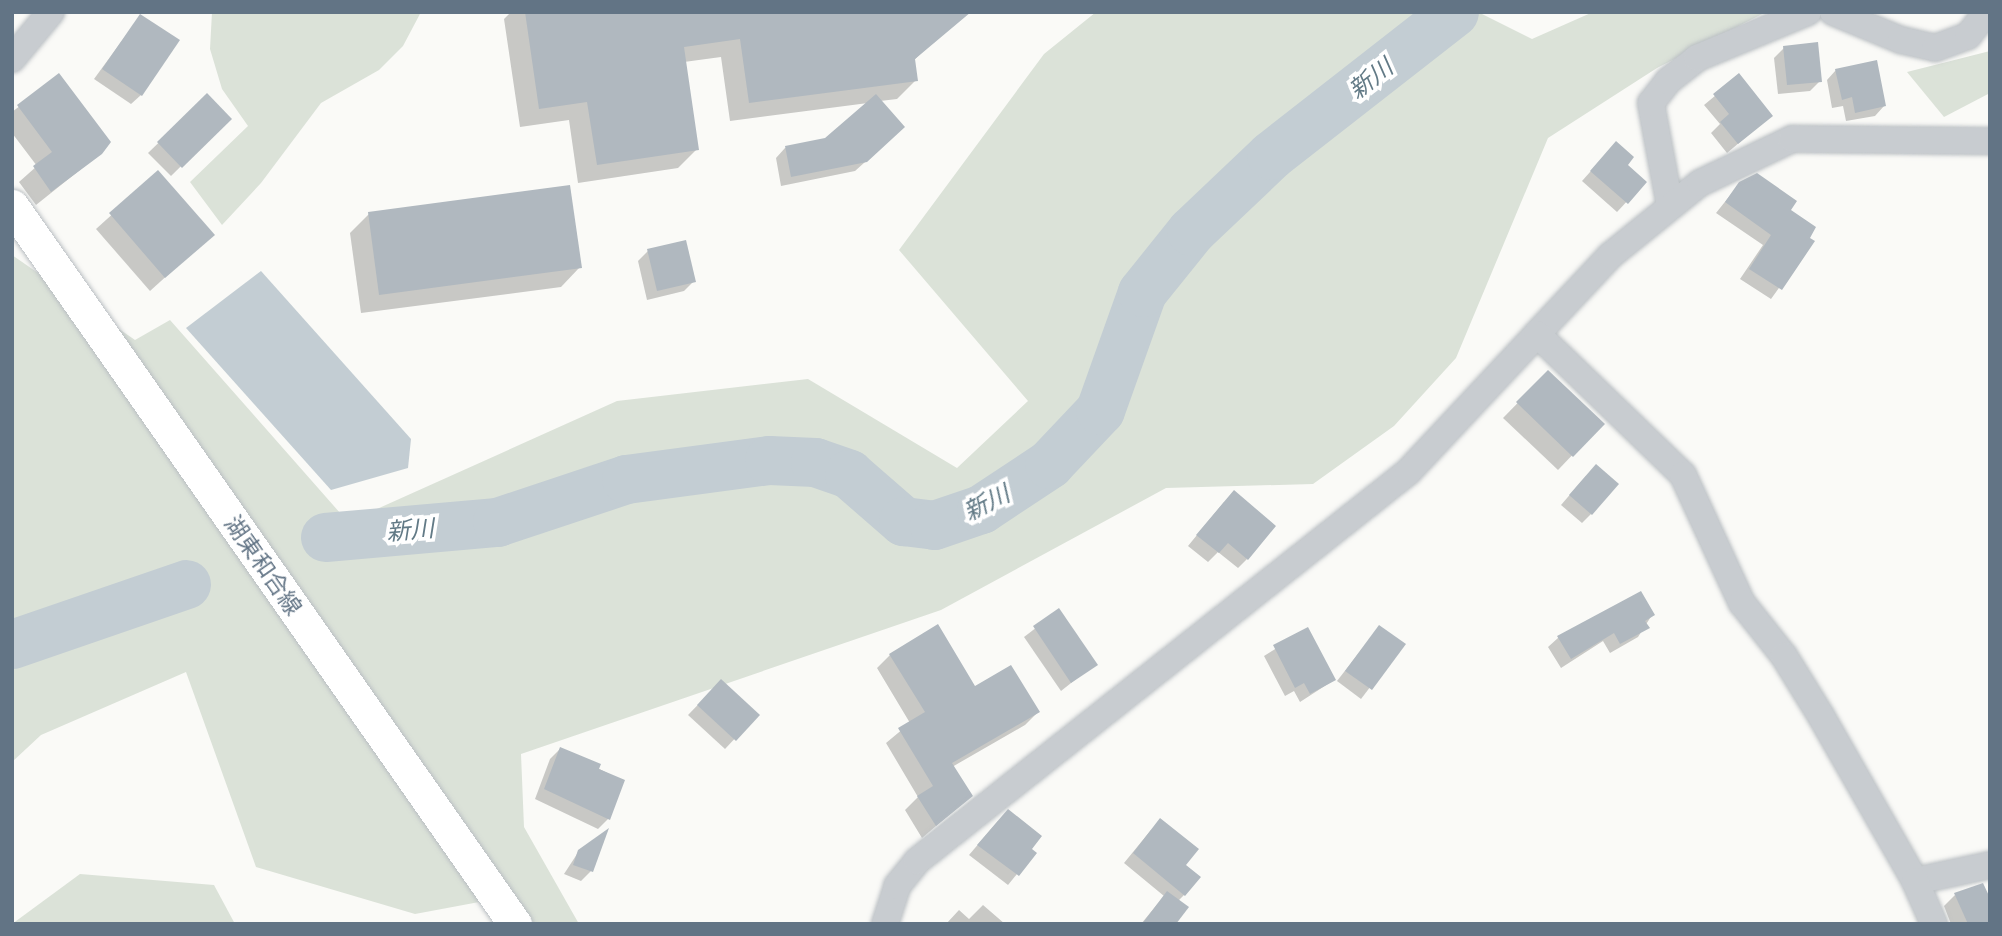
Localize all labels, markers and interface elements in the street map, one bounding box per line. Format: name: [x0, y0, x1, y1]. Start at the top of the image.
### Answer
water label: 新川: [1342, 52, 1398, 104]
water label: 新川: [958, 478, 1014, 526]
street label: 湖東和合線: [220, 510, 308, 620]
water label: 新川: [385, 513, 435, 545]

